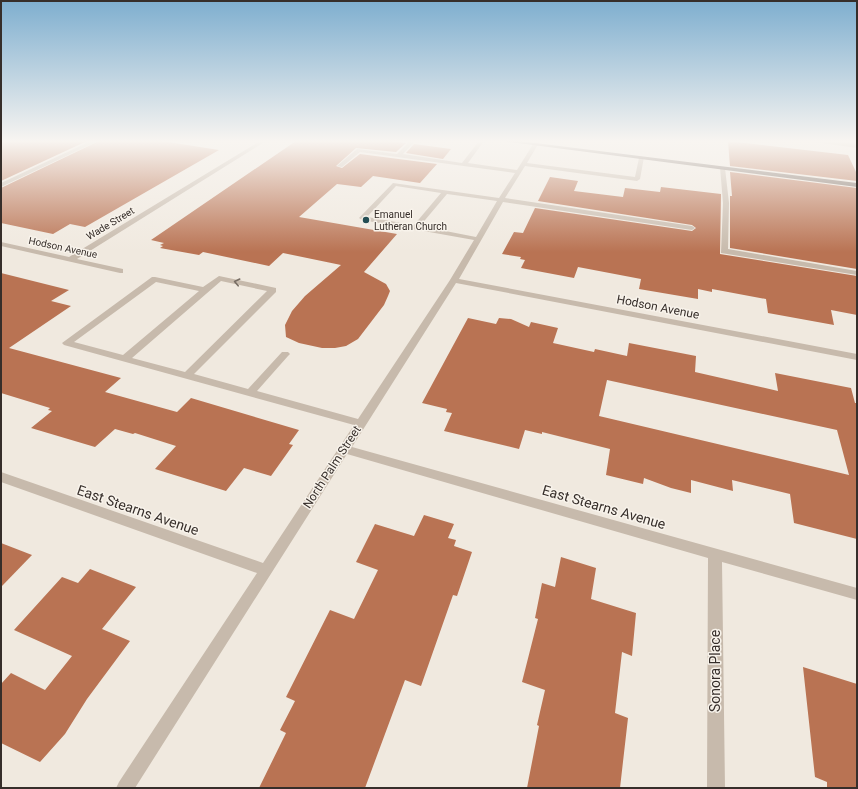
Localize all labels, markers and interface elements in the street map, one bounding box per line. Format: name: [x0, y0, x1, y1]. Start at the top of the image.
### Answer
street label: Wade Street: [84, 205, 136, 242]
place label: Emanuel Lutheran Church: [374, 209, 447, 232]
marker: Emanuel Lutheran Church: [361, 215, 371, 225]
street label: Hodson Avenue: [27, 235, 98, 260]
one-way arrow: [234, 279, 240, 287]
street label: Hodson Avenue: [615, 292, 701, 322]
street label: North Palm Street: [300, 423, 364, 511]
street label: East Stearns Avenue: [75, 482, 201, 538]
street label: East Stearns Avenue: [540, 482, 668, 532]
street label: Sonora Place: [707, 630, 723, 712]

